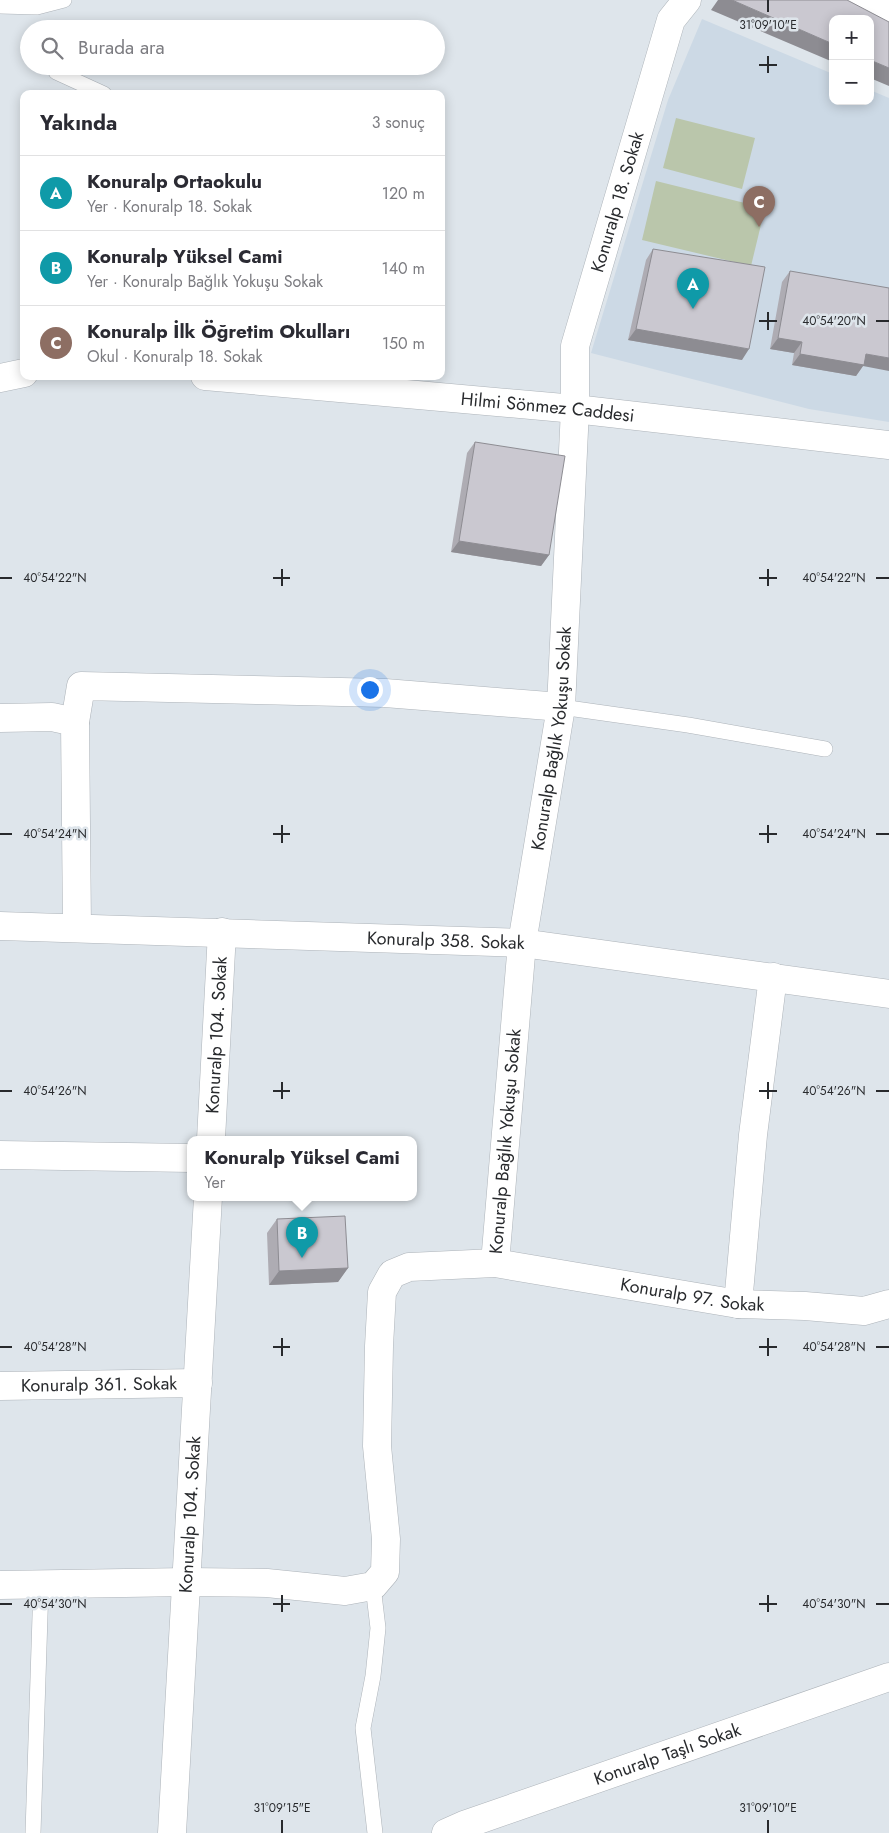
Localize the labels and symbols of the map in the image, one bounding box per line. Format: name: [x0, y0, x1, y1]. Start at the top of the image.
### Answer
text: 31°09'10"E: [739, 16, 797, 34]
street label: Konuralp 18. Sokak: [584, 128, 651, 275]
pin: C: [743, 186, 775, 227]
pin: A: [677, 268, 709, 309]
text: 40°54'20"N: [802, 312, 866, 330]
street label: Hilmi Sönmez Caddesi: [460, 386, 636, 429]
text: 40°54'22"N: [23, 569, 87, 587]
text: 40°54'22"N: [802, 569, 866, 587]
street label: Konuralp Bağlık Yokuşu Sokak: [524, 626, 578, 852]
your location: [357, 677, 383, 703]
text: 40°54'24"N: [23, 825, 87, 843]
text: 40°54'24"N: [802, 825, 866, 843]
street label: Konuralp 358. Sokak: [367, 925, 525, 956]
street label: Konuralp 104. Sokak: [199, 956, 234, 1114]
street label: Konuralp Bağlık Yokuşu Sokak: [483, 1028, 528, 1255]
text: 40°54'26"N: [23, 1082, 87, 1100]
text: 40°54'26"N: [802, 1082, 866, 1100]
pin: B: [286, 1217, 318, 1258]
street label: Konuralp 97. Sokak: [618, 1271, 765, 1318]
text: 40°54'28"N: [24, 1338, 86, 1356]
text: 40°54'28"N: [803, 1338, 865, 1356]
street label: Konuralp 361. Sokak: [21, 1370, 177, 1399]
street label: Konuralp 104. Sokak: [173, 1435, 207, 1594]
text: 40°54'30"N: [23, 1595, 87, 1613]
text: 40°54'30"N: [802, 1595, 866, 1613]
street label: Konuralp Taşlı Sokak: [590, 1717, 744, 1792]
text: 31°09'15"E: [253, 1799, 311, 1817]
text: 31°09'10"E: [739, 1799, 797, 1817]

